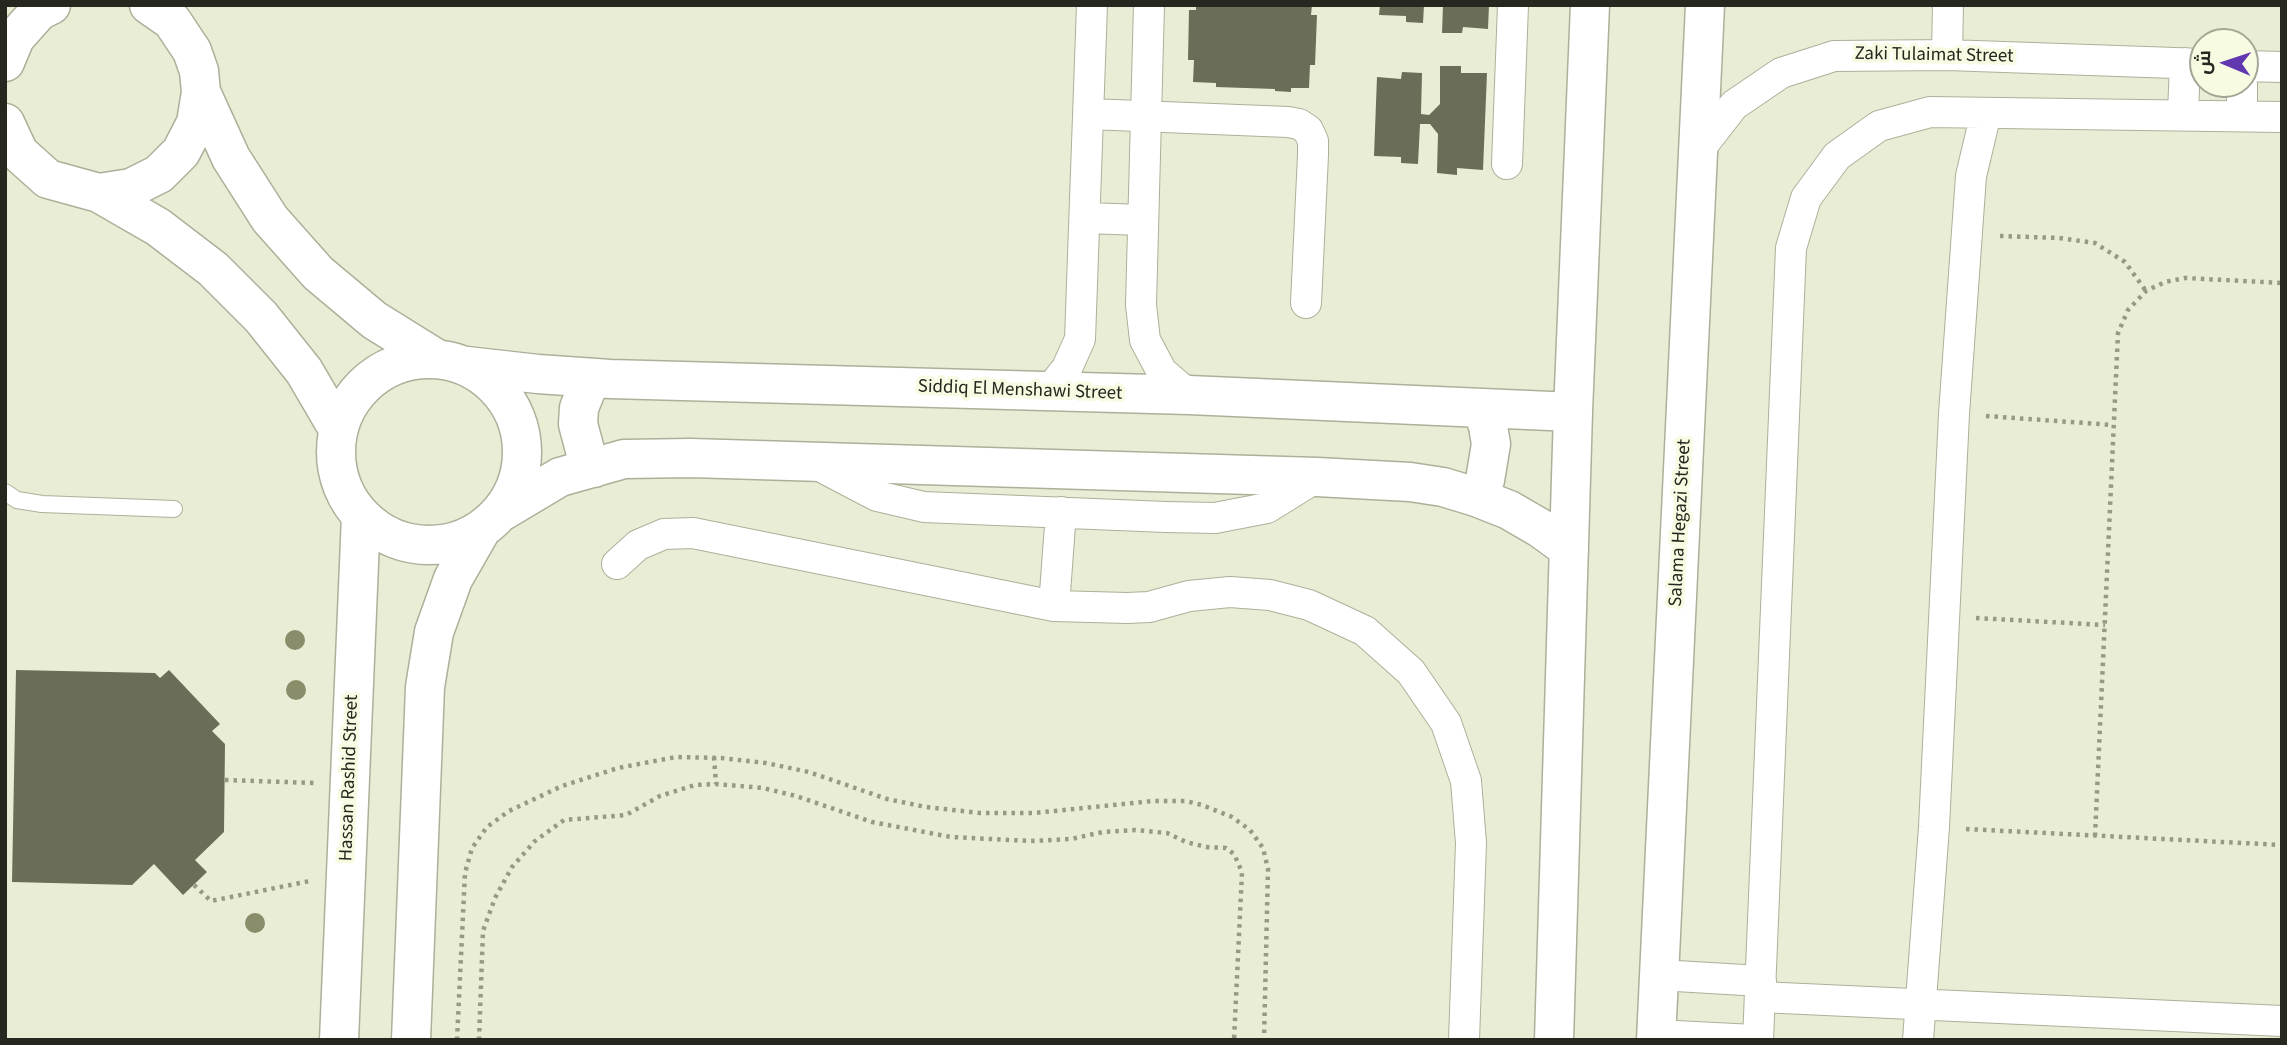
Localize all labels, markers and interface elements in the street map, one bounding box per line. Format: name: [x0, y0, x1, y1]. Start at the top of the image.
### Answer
north arrow: [2189, 28, 2259, 98]
street label: Zaki Tulaimat Street: [1854, 43, 2014, 69]
text: ش: [2191, 50, 2218, 75]
street label: Siddiq El Menshawi Street: [917, 376, 1123, 406]
street label: Salama Hegazi Street: [1665, 439, 1697, 607]
street label: Hassan Rashid Street: [336, 694, 364, 862]

